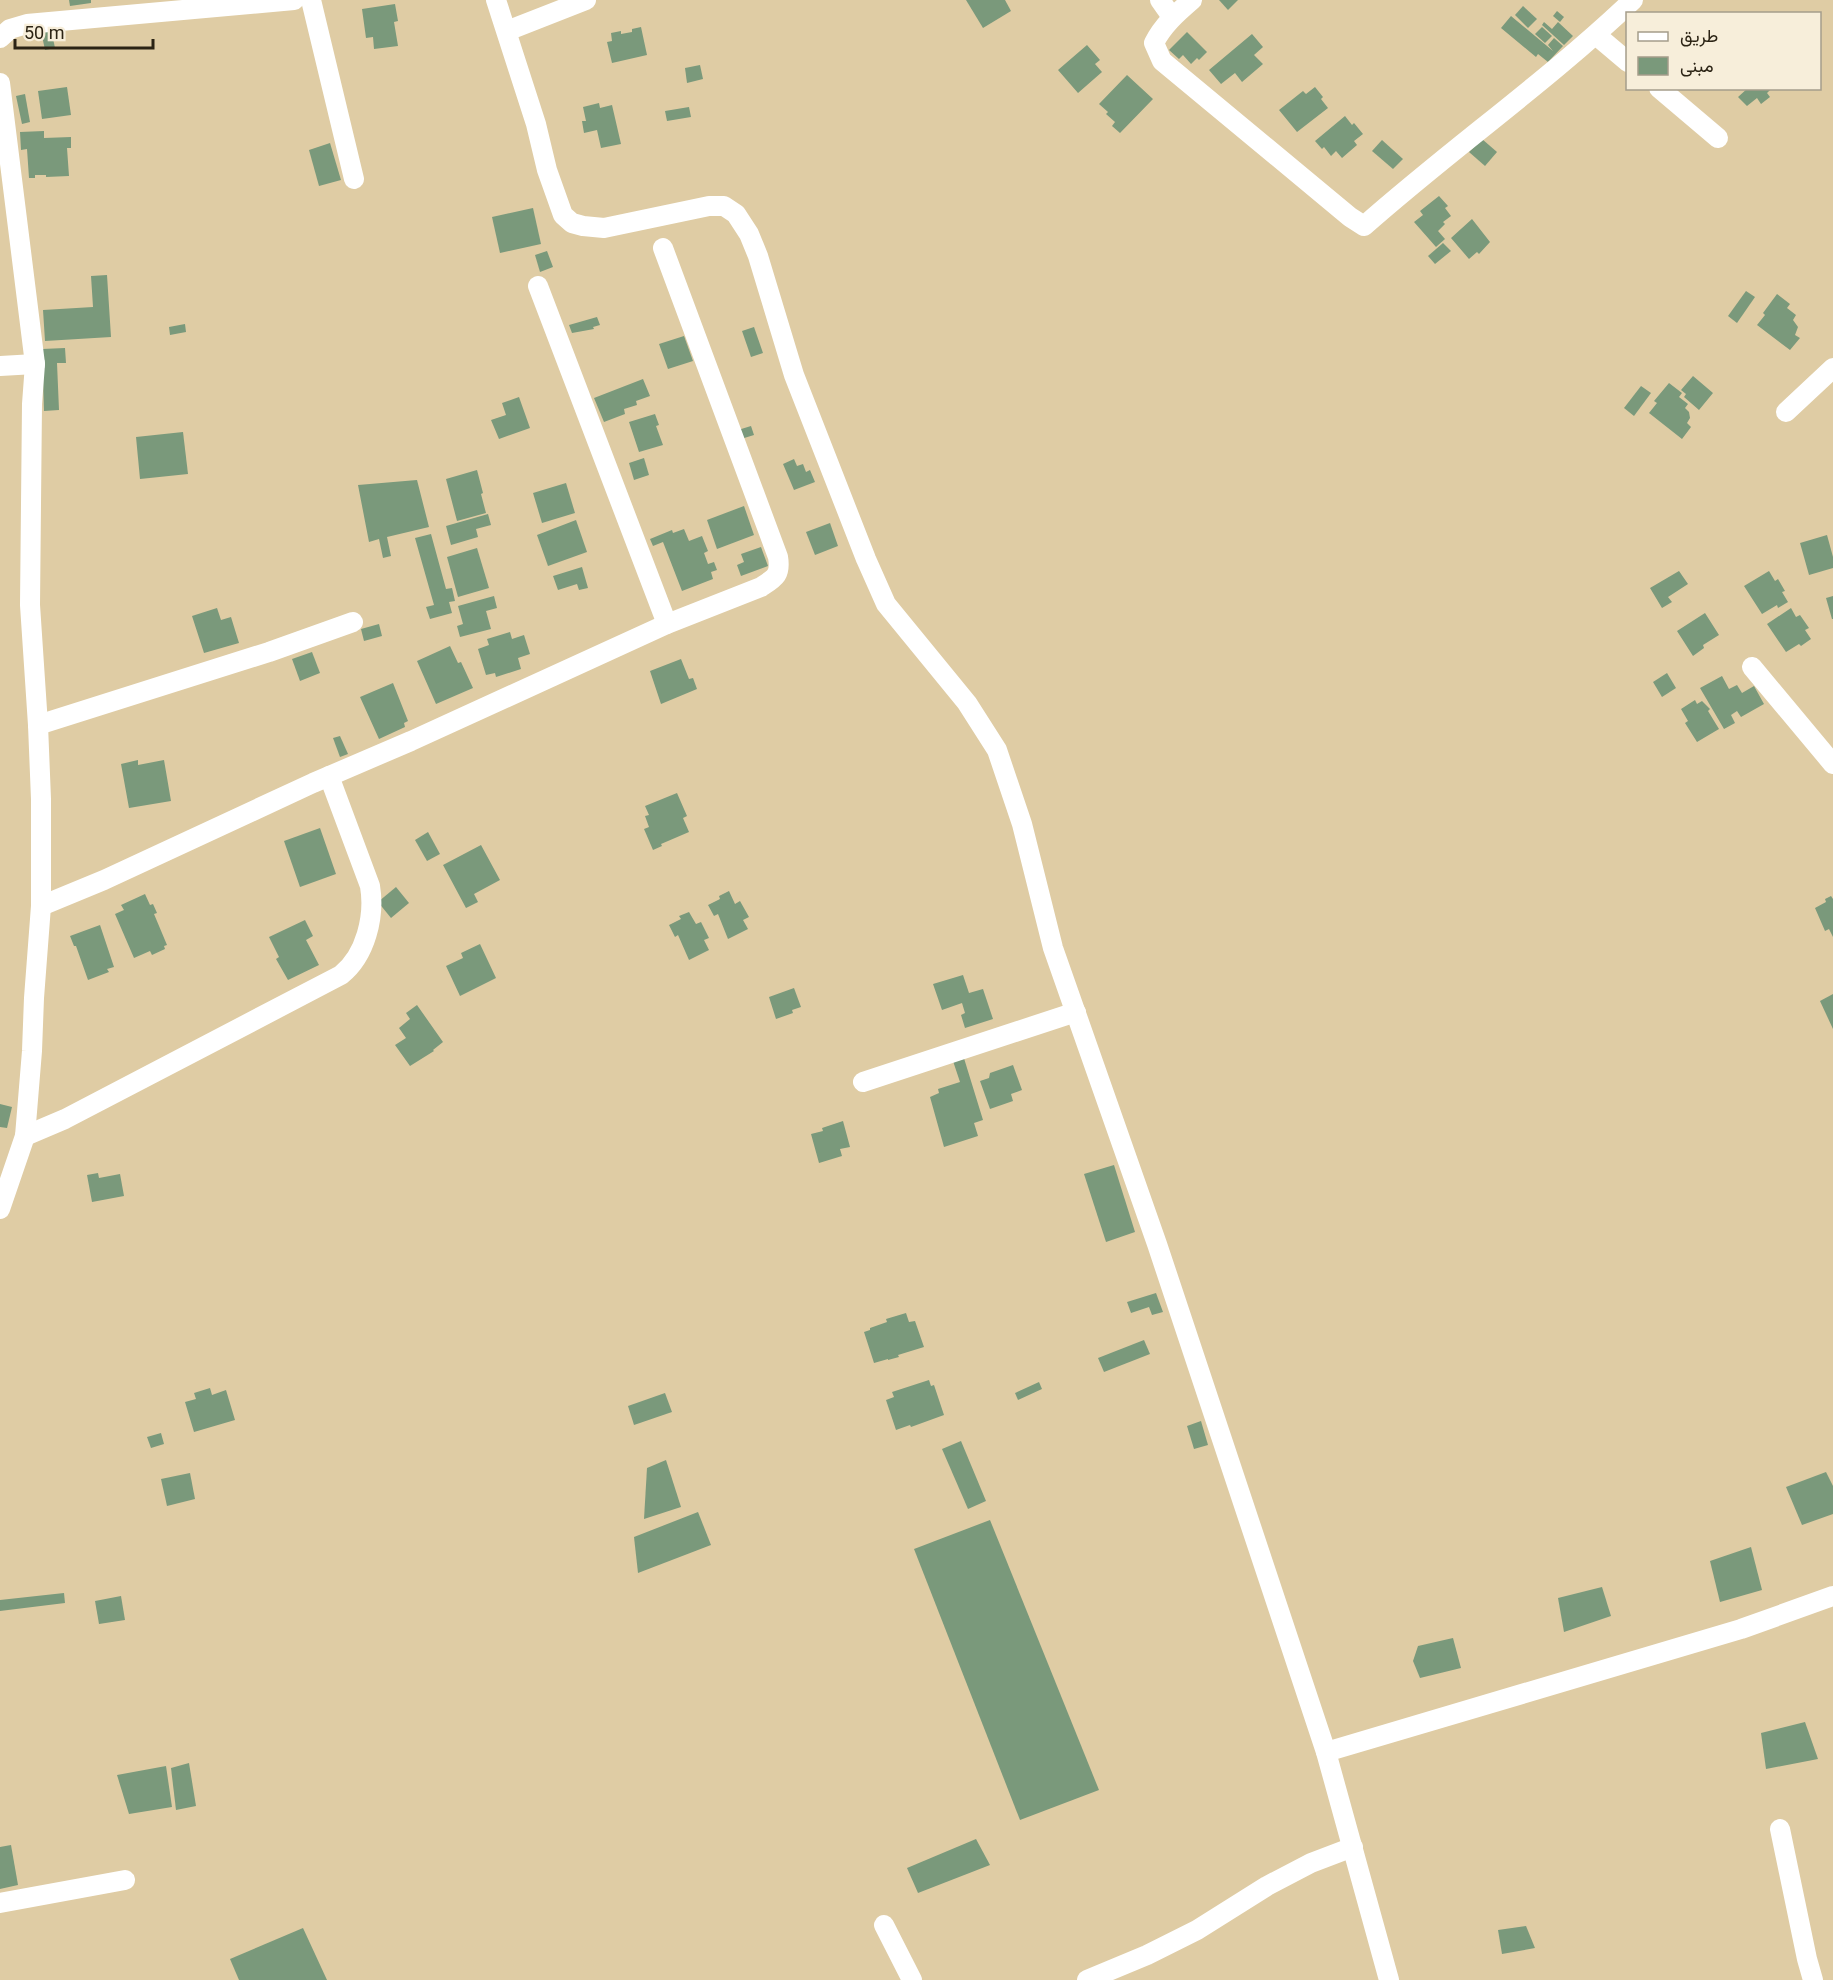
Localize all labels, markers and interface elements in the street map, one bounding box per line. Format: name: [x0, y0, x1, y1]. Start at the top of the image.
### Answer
scale bar: [15, 12, 153, 50]
legend: [1626, 12, 1821, 90]
text: 50 m: [24, 22, 64, 43]
text: طريق: [1680, 25, 1718, 47]
text: مبنى: [1680, 55, 1714, 77]

